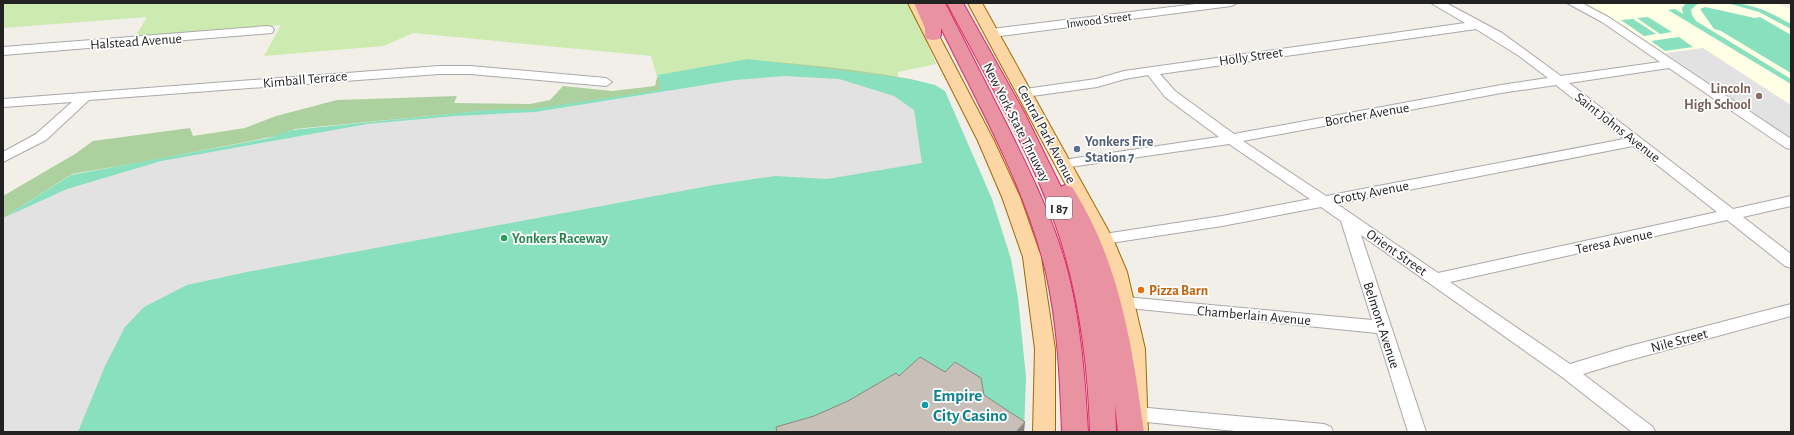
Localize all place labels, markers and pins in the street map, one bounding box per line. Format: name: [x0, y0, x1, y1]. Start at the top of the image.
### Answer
place label: Lincoln High School: [1684, 82, 1751, 112]
marker: Lincoln High School: [1754, 91, 1764, 101]
place label: Yonkers Fire Station 7: [1085, 135, 1154, 165]
marker: Yonkers Fire Station 7: [1072, 144, 1082, 154]
place label: Yonkers Raceway: [512, 232, 609, 246]
marker: Yonkers Raceway: [499, 233, 509, 243]
place label: Pizza Barn: [1149, 284, 1208, 298]
marker: Pizza Barn: [1136, 285, 1146, 295]
place label: Empire City Casino: [933, 387, 1007, 425]
marker: Empire City Casino: [920, 400, 930, 410]

